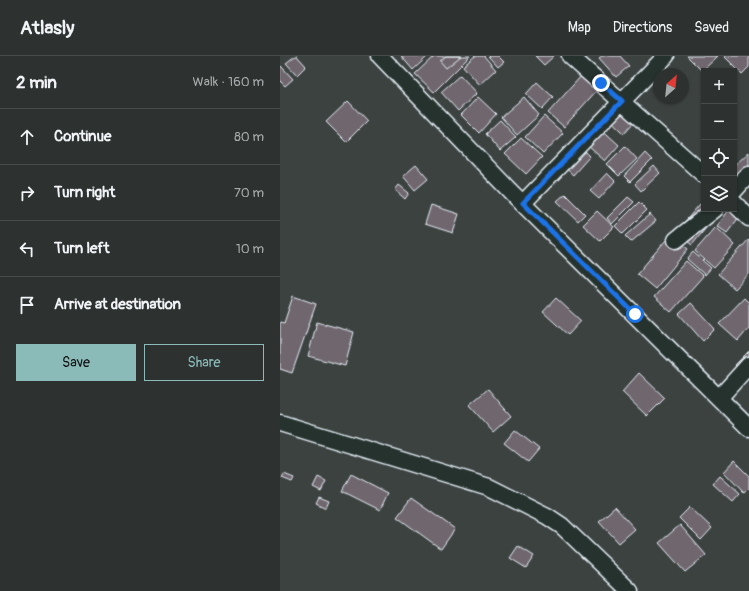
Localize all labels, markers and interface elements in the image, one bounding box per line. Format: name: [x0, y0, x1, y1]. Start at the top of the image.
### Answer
text: Atlasly: [20, 16, 74, 40]
text: Map: [568, 19, 591, 36]
text: Directions: [613, 19, 672, 36]
text: Saved: [694, 19, 729, 36]
north arrow: [653, 68, 689, 104]
map controls: [701, 68, 737, 212]
button: +: [701, 68, 737, 104]
text: 2 min: [16, 72, 57, 93]
text: Walk · 160 m: [193, 74, 264, 90]
route end: [592, 74, 610, 92]
button: −: [701, 104, 737, 140]
icon: ahead: [16, 126, 38, 148]
text: Continue: [54, 127, 112, 146]
text: 80 m: [234, 129, 264, 145]
button: locate: [701, 140, 737, 176]
button: layers: [701, 176, 737, 212]
icon: right: [16, 182, 38, 204]
text: Turn right: [54, 183, 115, 202]
text: 70 m: [234, 185, 264, 201]
icon: left: [16, 238, 38, 260]
text: Turn left: [54, 239, 110, 258]
text: 10 m: [236, 241, 264, 257]
icon: arrive: [16, 294, 38, 316]
text: Arrive at destination: [54, 295, 181, 314]
route start: [626, 305, 644, 323]
button: Save: [16, 344, 136, 381]
button: Share: [144, 344, 264, 381]

